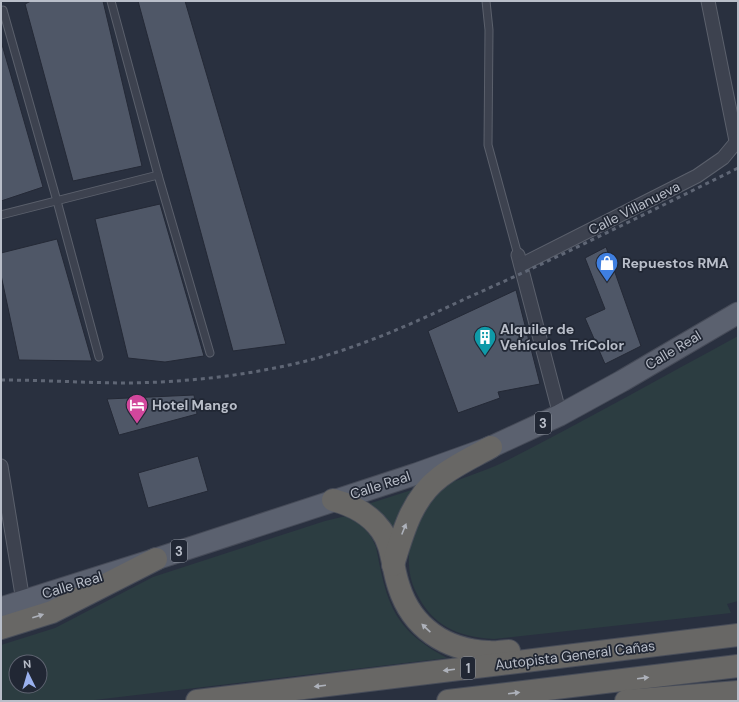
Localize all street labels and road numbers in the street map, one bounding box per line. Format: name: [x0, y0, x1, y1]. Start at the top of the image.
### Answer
street label: Calle Villanueva: [585, 177, 683, 239]
street label: Calle Real: [642, 326, 704, 374]
road number: 3: [535, 412, 551, 434]
street label: Calle Real: [348, 467, 412, 503]
road number: 3: [171, 540, 187, 562]
street label: Calle Real: [40, 567, 104, 603]
street label: Autopista General Cañas: [494, 636, 656, 674]
road number: 1: [461, 657, 475, 679]

